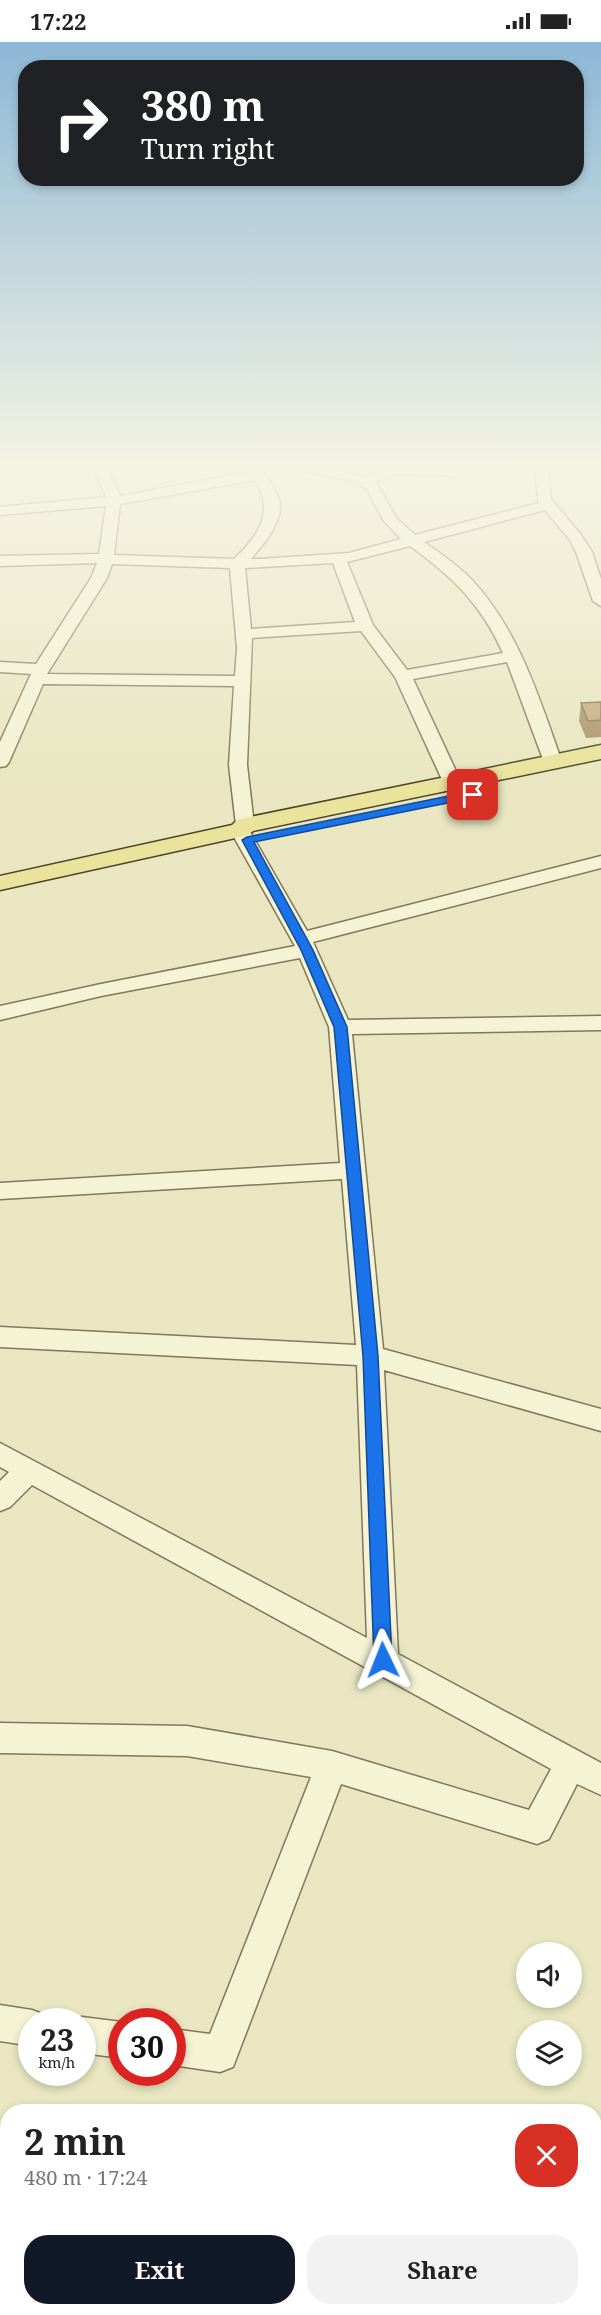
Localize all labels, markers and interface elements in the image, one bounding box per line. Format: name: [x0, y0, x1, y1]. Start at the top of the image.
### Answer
text: 17:22: [30, 6, 86, 36]
text: 380 m: [141, 76, 265, 133]
icon: right: [42, 84, 120, 162]
text: Turn right: [141, 130, 274, 167]
pin: [447, 769, 498, 820]
icon: arrive: [456, 778, 489, 811]
position arrow: [351, 1628, 415, 1692]
map controls: [516, 1942, 582, 2086]
button: sound: [516, 1942, 582, 2008]
speed limit sign: 30: [108, 2008, 186, 2086]
text: 23: [40, 2019, 74, 2060]
button: layers: [516, 2020, 582, 2086]
text: km/h: [39, 2052, 75, 2072]
text: 2 min: [24, 2117, 126, 2166]
button: close: [515, 2124, 578, 2187]
text: 480 m · 17:24: [24, 2164, 147, 2191]
button: Exit: [24, 2235, 295, 2304]
button: Share: [307, 2235, 578, 2304]

